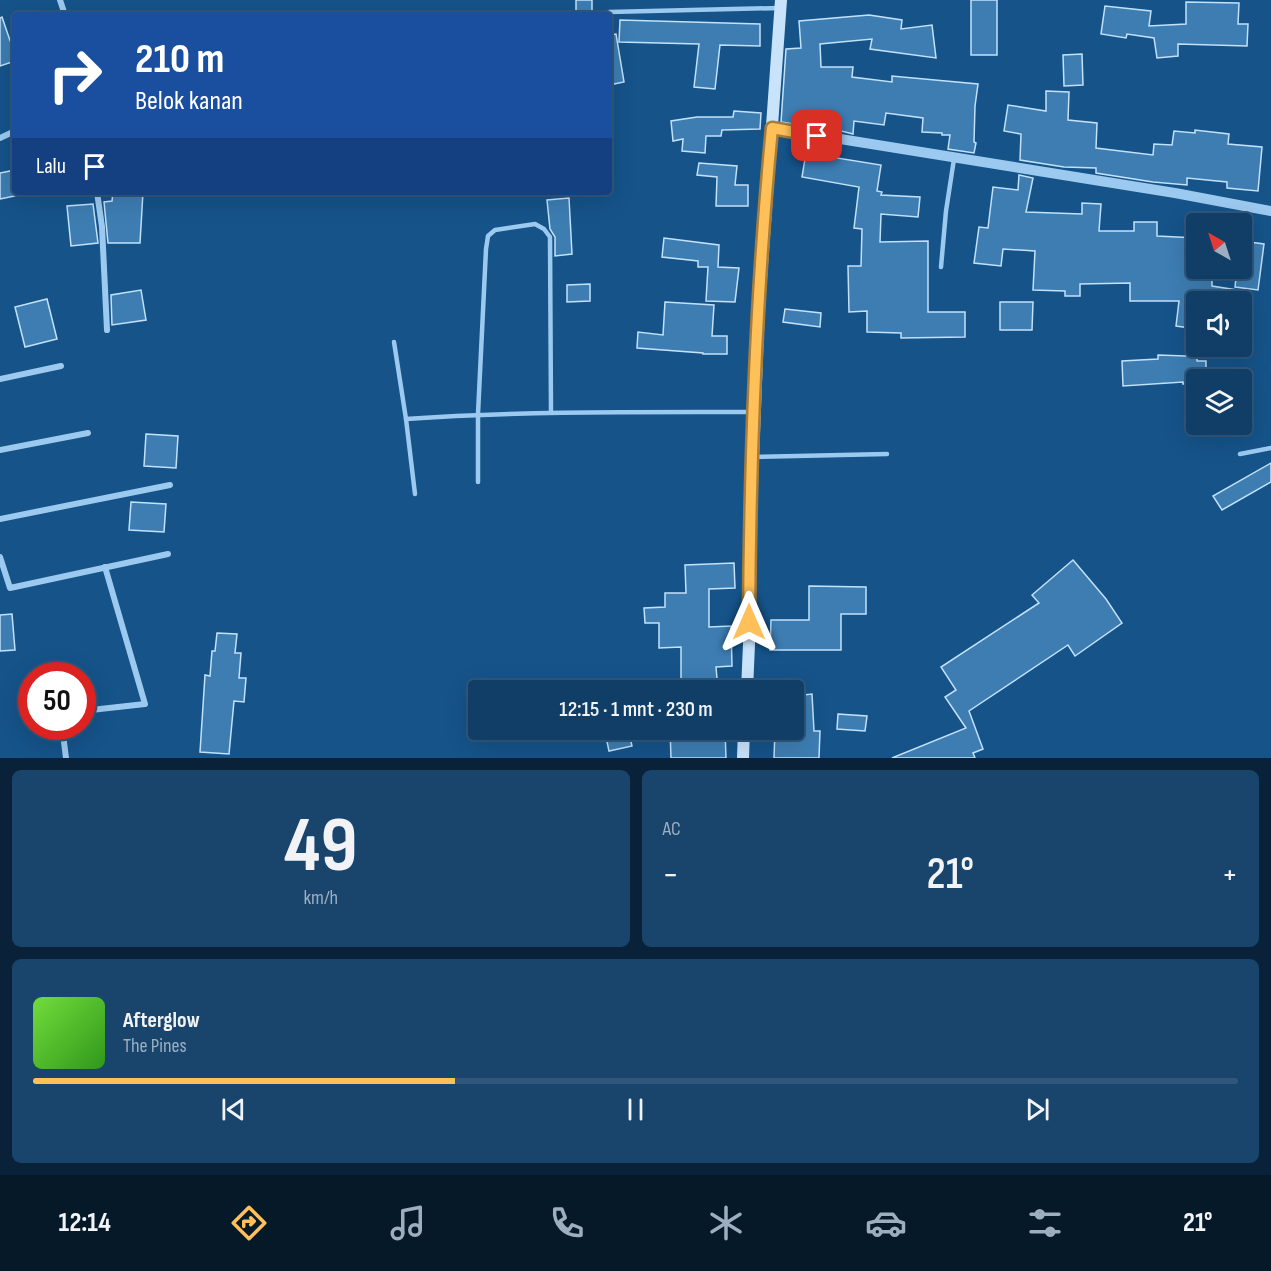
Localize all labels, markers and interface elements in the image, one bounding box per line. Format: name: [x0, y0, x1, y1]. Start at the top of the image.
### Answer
text: 210 m: [135, 34, 224, 85]
icon: right: [36, 36, 114, 114]
text: Belok kanan: [135, 85, 243, 117]
pin: [791, 110, 842, 161]
icon: arrive: [800, 119, 833, 152]
icon: arrive: [78, 150, 111, 183]
text: Lalu: [36, 153, 66, 180]
north arrow: [1186, 213, 1252, 279]
map controls: [1186, 213, 1252, 435]
button: sound: [1186, 291, 1252, 357]
button: layers: [1186, 369, 1252, 435]
position arrow: [717, 590, 781, 654]
speed limit sign: 50: [18, 662, 96, 740]
text: 12:15 · 1 mnt · 230 m: [559, 696, 713, 723]
text: 49: [284, 800, 357, 893]
text: AC: [663, 817, 681, 841]
text: 21°: [926, 847, 974, 902]
text: −: [663, 855, 679, 895]
text: +: [1222, 855, 1238, 895]
text: km/h: [303, 886, 338, 910]
text: Afterglow: [123, 1007, 200, 1034]
text: The Pines: [123, 1034, 187, 1058]
icon: previous: [217, 1093, 250, 1126]
icon: pause: [619, 1093, 652, 1126]
icon: next: [1021, 1093, 1054, 1126]
icon: directions: [228, 1202, 270, 1244]
icon: music: [387, 1202, 429, 1244]
icon: phone: [546, 1202, 588, 1244]
icon: climate: [705, 1202, 747, 1244]
icon: car: [865, 1202, 907, 1244]
icon: filters: [1024, 1202, 1066, 1244]
text: 12:14: [59, 1207, 111, 1239]
text: 21°: [1183, 1207, 1212, 1239]

